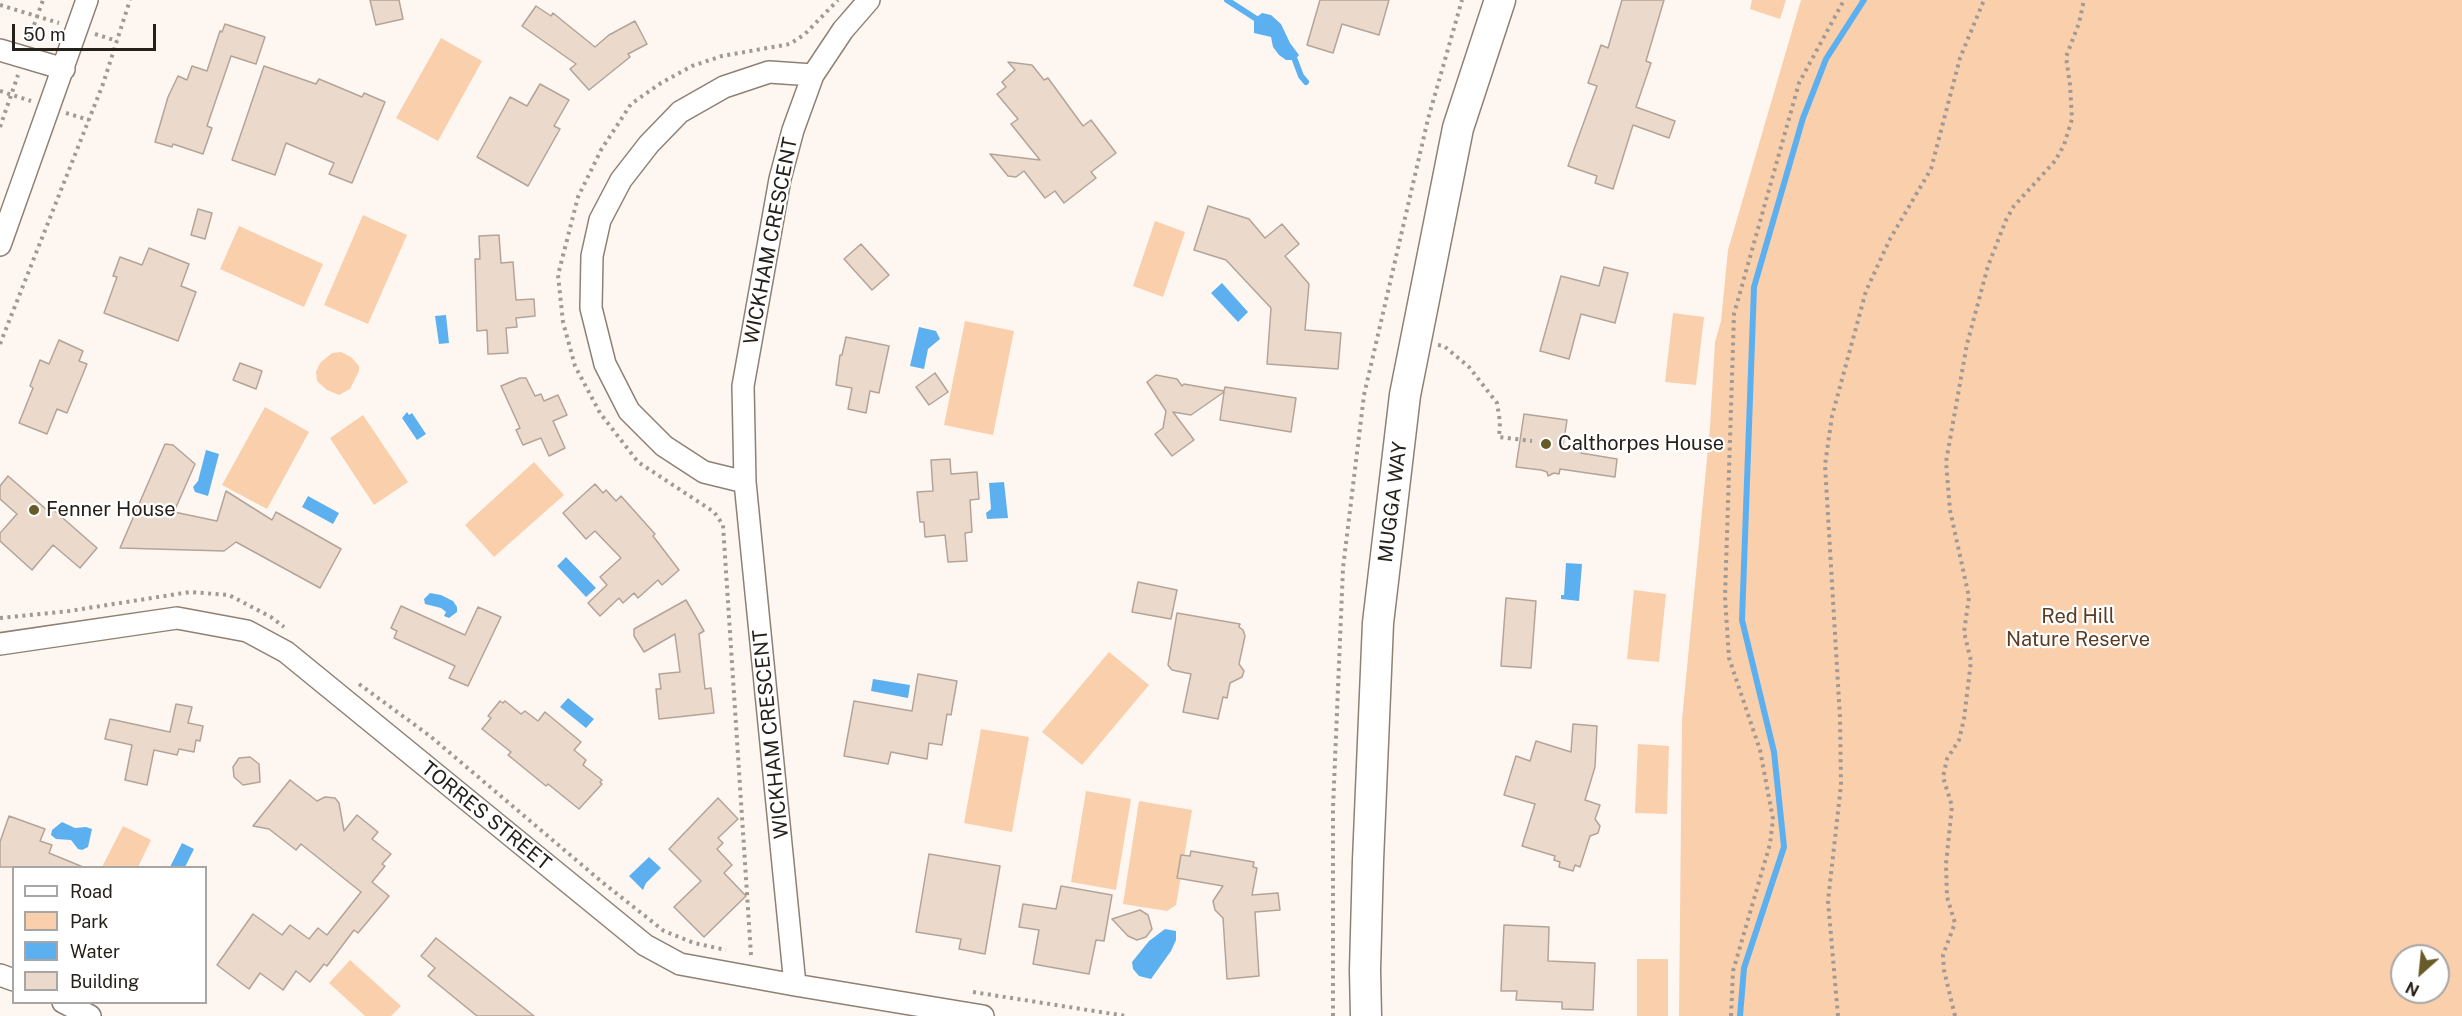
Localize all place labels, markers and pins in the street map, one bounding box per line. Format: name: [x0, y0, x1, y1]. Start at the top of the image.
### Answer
place label: Calthorpes House: [1558, 432, 1724, 456]
marker: Calthorpes House: [1539, 437, 1553, 451]
place label: Fenner House: [46, 498, 176, 522]
marker: Fenner House: [27, 503, 41, 517]

